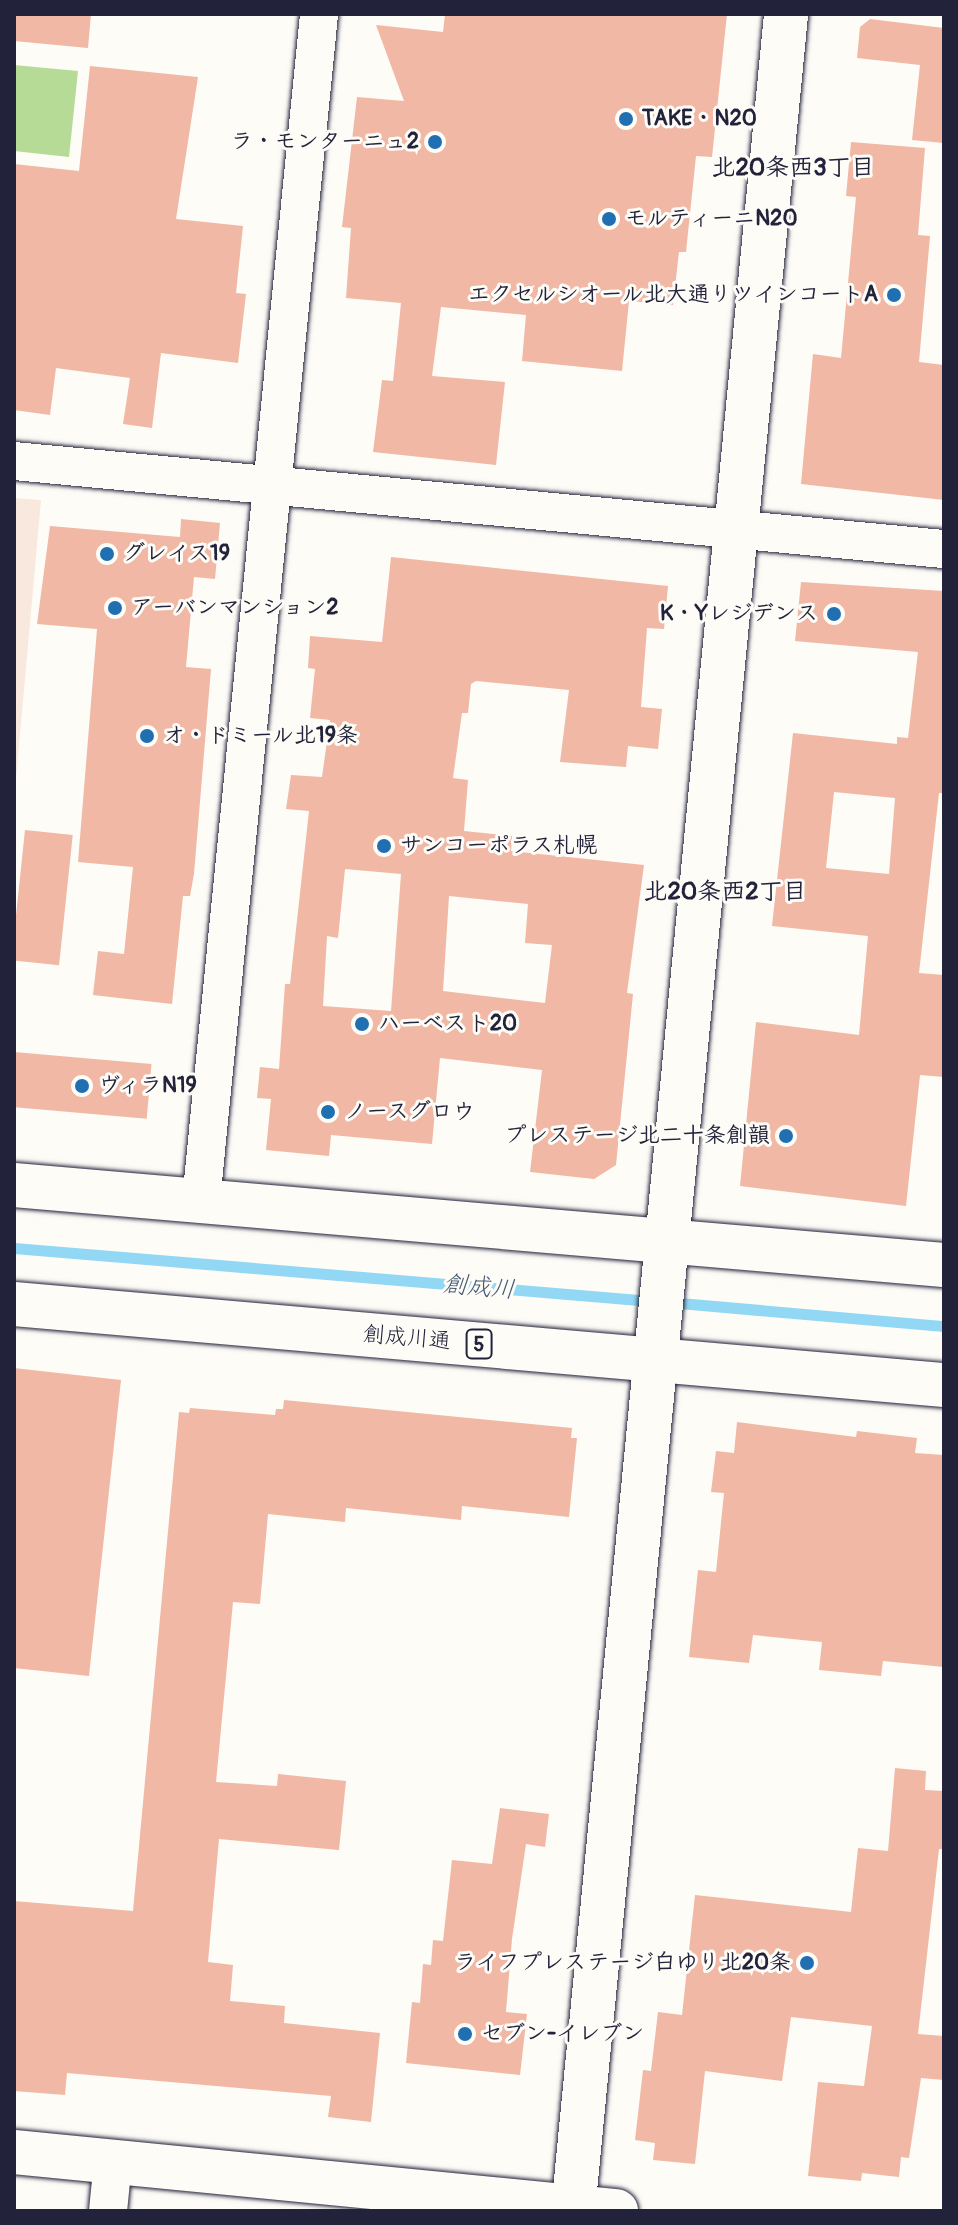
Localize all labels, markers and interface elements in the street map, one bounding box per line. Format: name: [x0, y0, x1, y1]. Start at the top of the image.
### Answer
place label: TAKE・N20: [642, 106, 757, 132]
marker: TAKE・N20: [617, 110, 635, 128]
place label: ラ・モンターニュ2: [231, 129, 419, 155]
marker: ラ・モンターニュ2: [426, 133, 444, 151]
district label: 北20条西3丁目: [711, 154, 875, 182]
place label: モルティーニN20: [625, 206, 799, 232]
marker: モルティーニN20: [600, 210, 618, 228]
place label: エクセルシオール北大通りツインコートA: [468, 282, 878, 308]
marker: エクセルシオール北大通りツインコートA: [885, 286, 903, 304]
place label: グレイス19: [123, 541, 231, 567]
marker: グレイス19: [98, 545, 116, 563]
place label: アーバンマンション2: [131, 595, 340, 621]
marker: アーバンマンション2: [106, 599, 124, 617]
place label: K・Yレジデンス: [660, 601, 818, 627]
marker: K・Yレジデンス: [825, 605, 843, 623]
place label: オ・ドミール北19条: [163, 723, 359, 749]
marker: オ・ドミール北19条: [138, 727, 156, 745]
place label: サンコーポラス札幌: [400, 833, 598, 859]
marker: サンコーポラス札幌: [375, 837, 393, 855]
district label: 北20条西2丁目: [643, 878, 807, 906]
place label: ハーベスト20: [378, 1011, 515, 1037]
marker: ハーベスト20: [353, 1015, 371, 1033]
place label: ヴィラN19: [98, 1073, 199, 1099]
marker: ヴィラN19: [73, 1077, 91, 1095]
place label: ノースグロウ: [344, 1099, 476, 1125]
marker: ノースグロウ: [319, 1103, 337, 1121]
place label: プレステージ北二十条創韻: [506, 1123, 770, 1149]
marker: プレステージ北二十条創韻: [777, 1127, 795, 1145]
water label: 創成川: [442, 1270, 516, 1304]
street label: 創成川通: [362, 1321, 452, 1355]
road number: 5: [465, 1328, 493, 1360]
place label: ライフプレステージ白ゆり北20条: [456, 1950, 791, 1976]
marker: ライフプレステージ白ゆり北20条: [798, 1954, 816, 1972]
place label: セブン-イレブン: [481, 2021, 644, 2047]
marker: セブン-イレブン: [456, 2025, 474, 2043]

